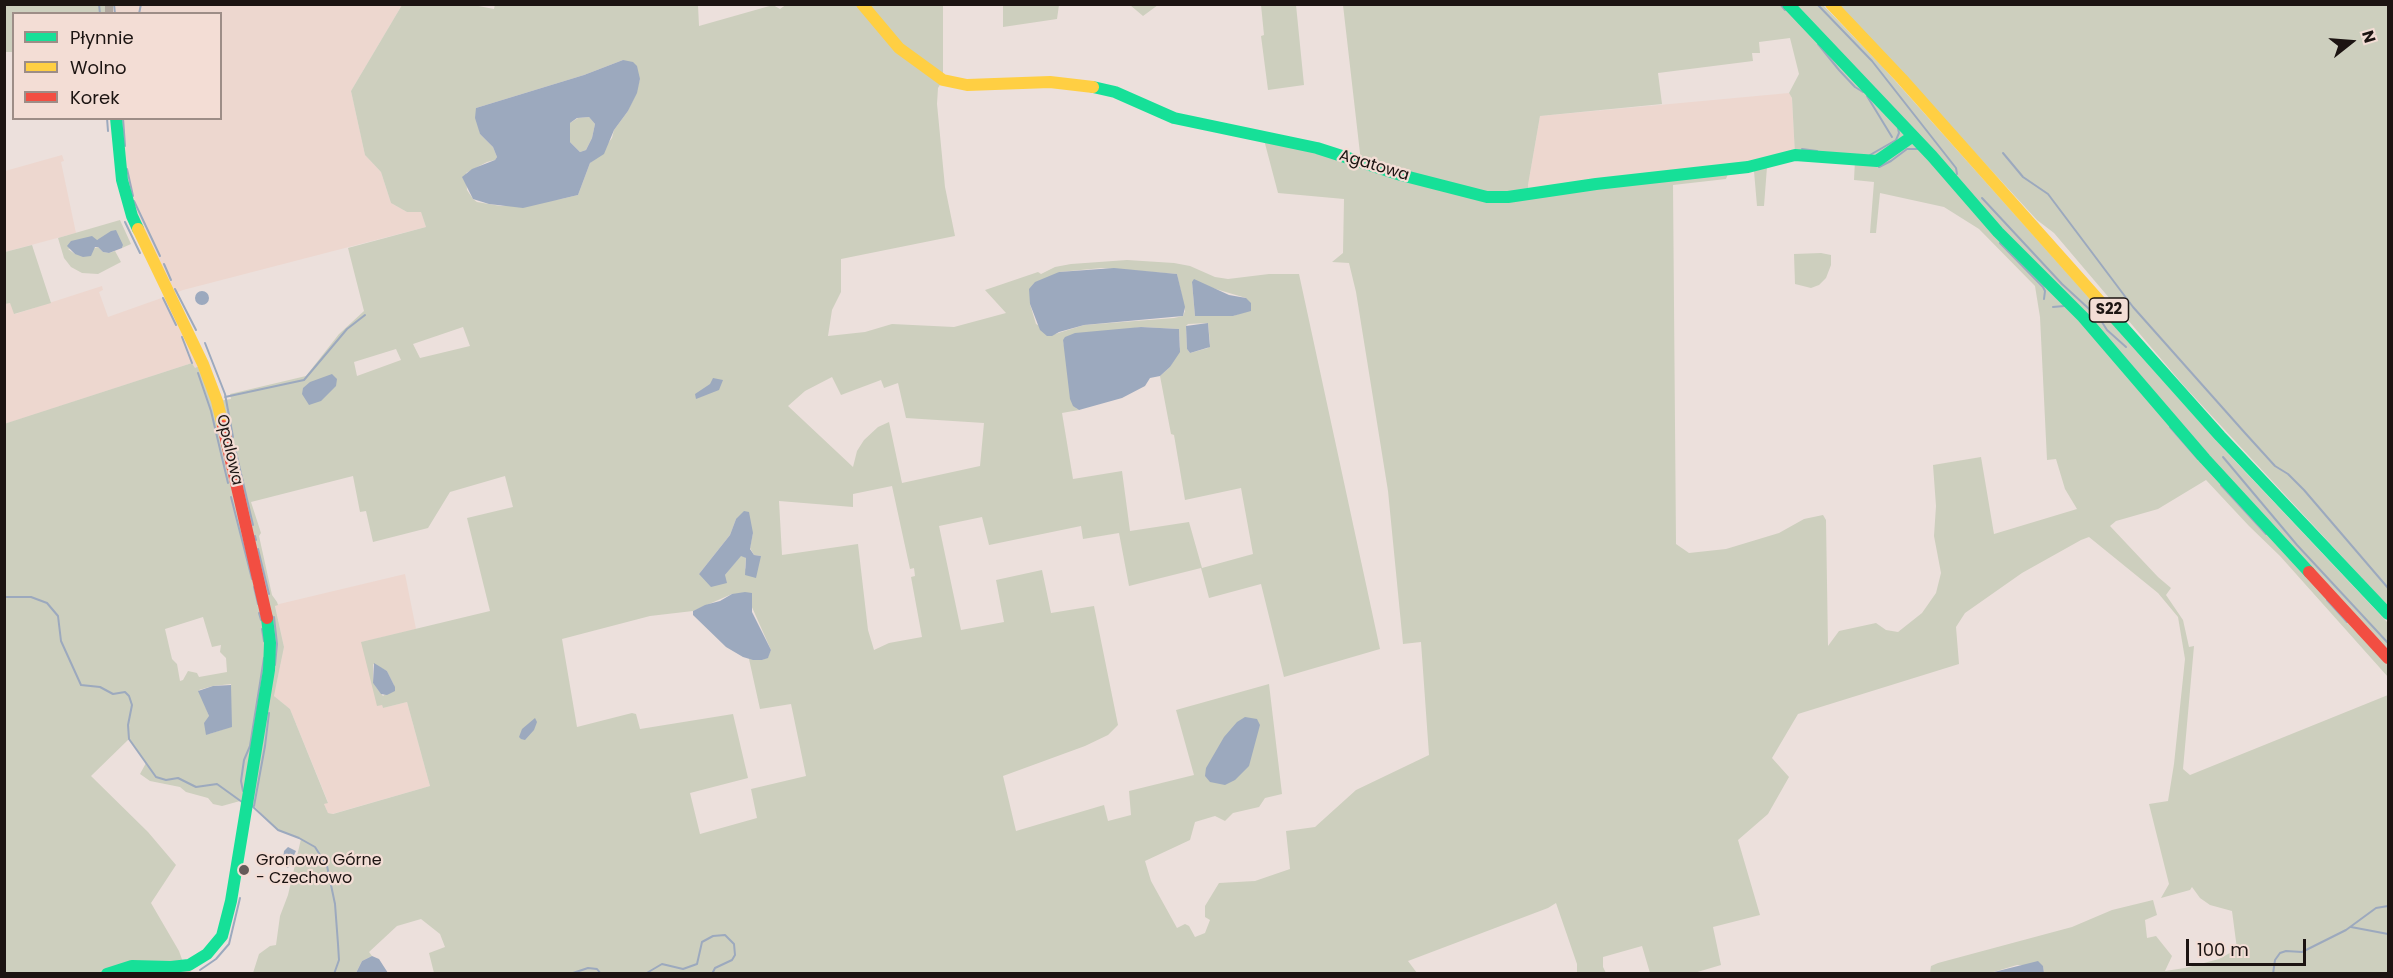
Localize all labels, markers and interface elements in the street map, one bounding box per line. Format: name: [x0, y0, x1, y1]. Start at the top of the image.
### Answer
legend: [12, 12, 222, 120]
north arrow: [2321, 12, 2381, 72]
text: Płynnie: [70, 25, 134, 50]
text: N: [2356, 27, 2381, 46]
text: Wolno: [70, 55, 127, 80]
text: Korek: [70, 85, 119, 110]
street label: Agatowa: [1337, 146, 1411, 186]
road number: S22: [2090, 298, 2128, 322]
street label: Opalowa: [212, 413, 246, 487]
place label: Gronowo Górne - Czechowo: [256, 851, 382, 889]
marker: Gronowo Górne - Czechowo: [237, 863, 251, 877]
scale bar: [2189, 927, 2309, 965]
text: 100 m: [2197, 937, 2249, 962]

